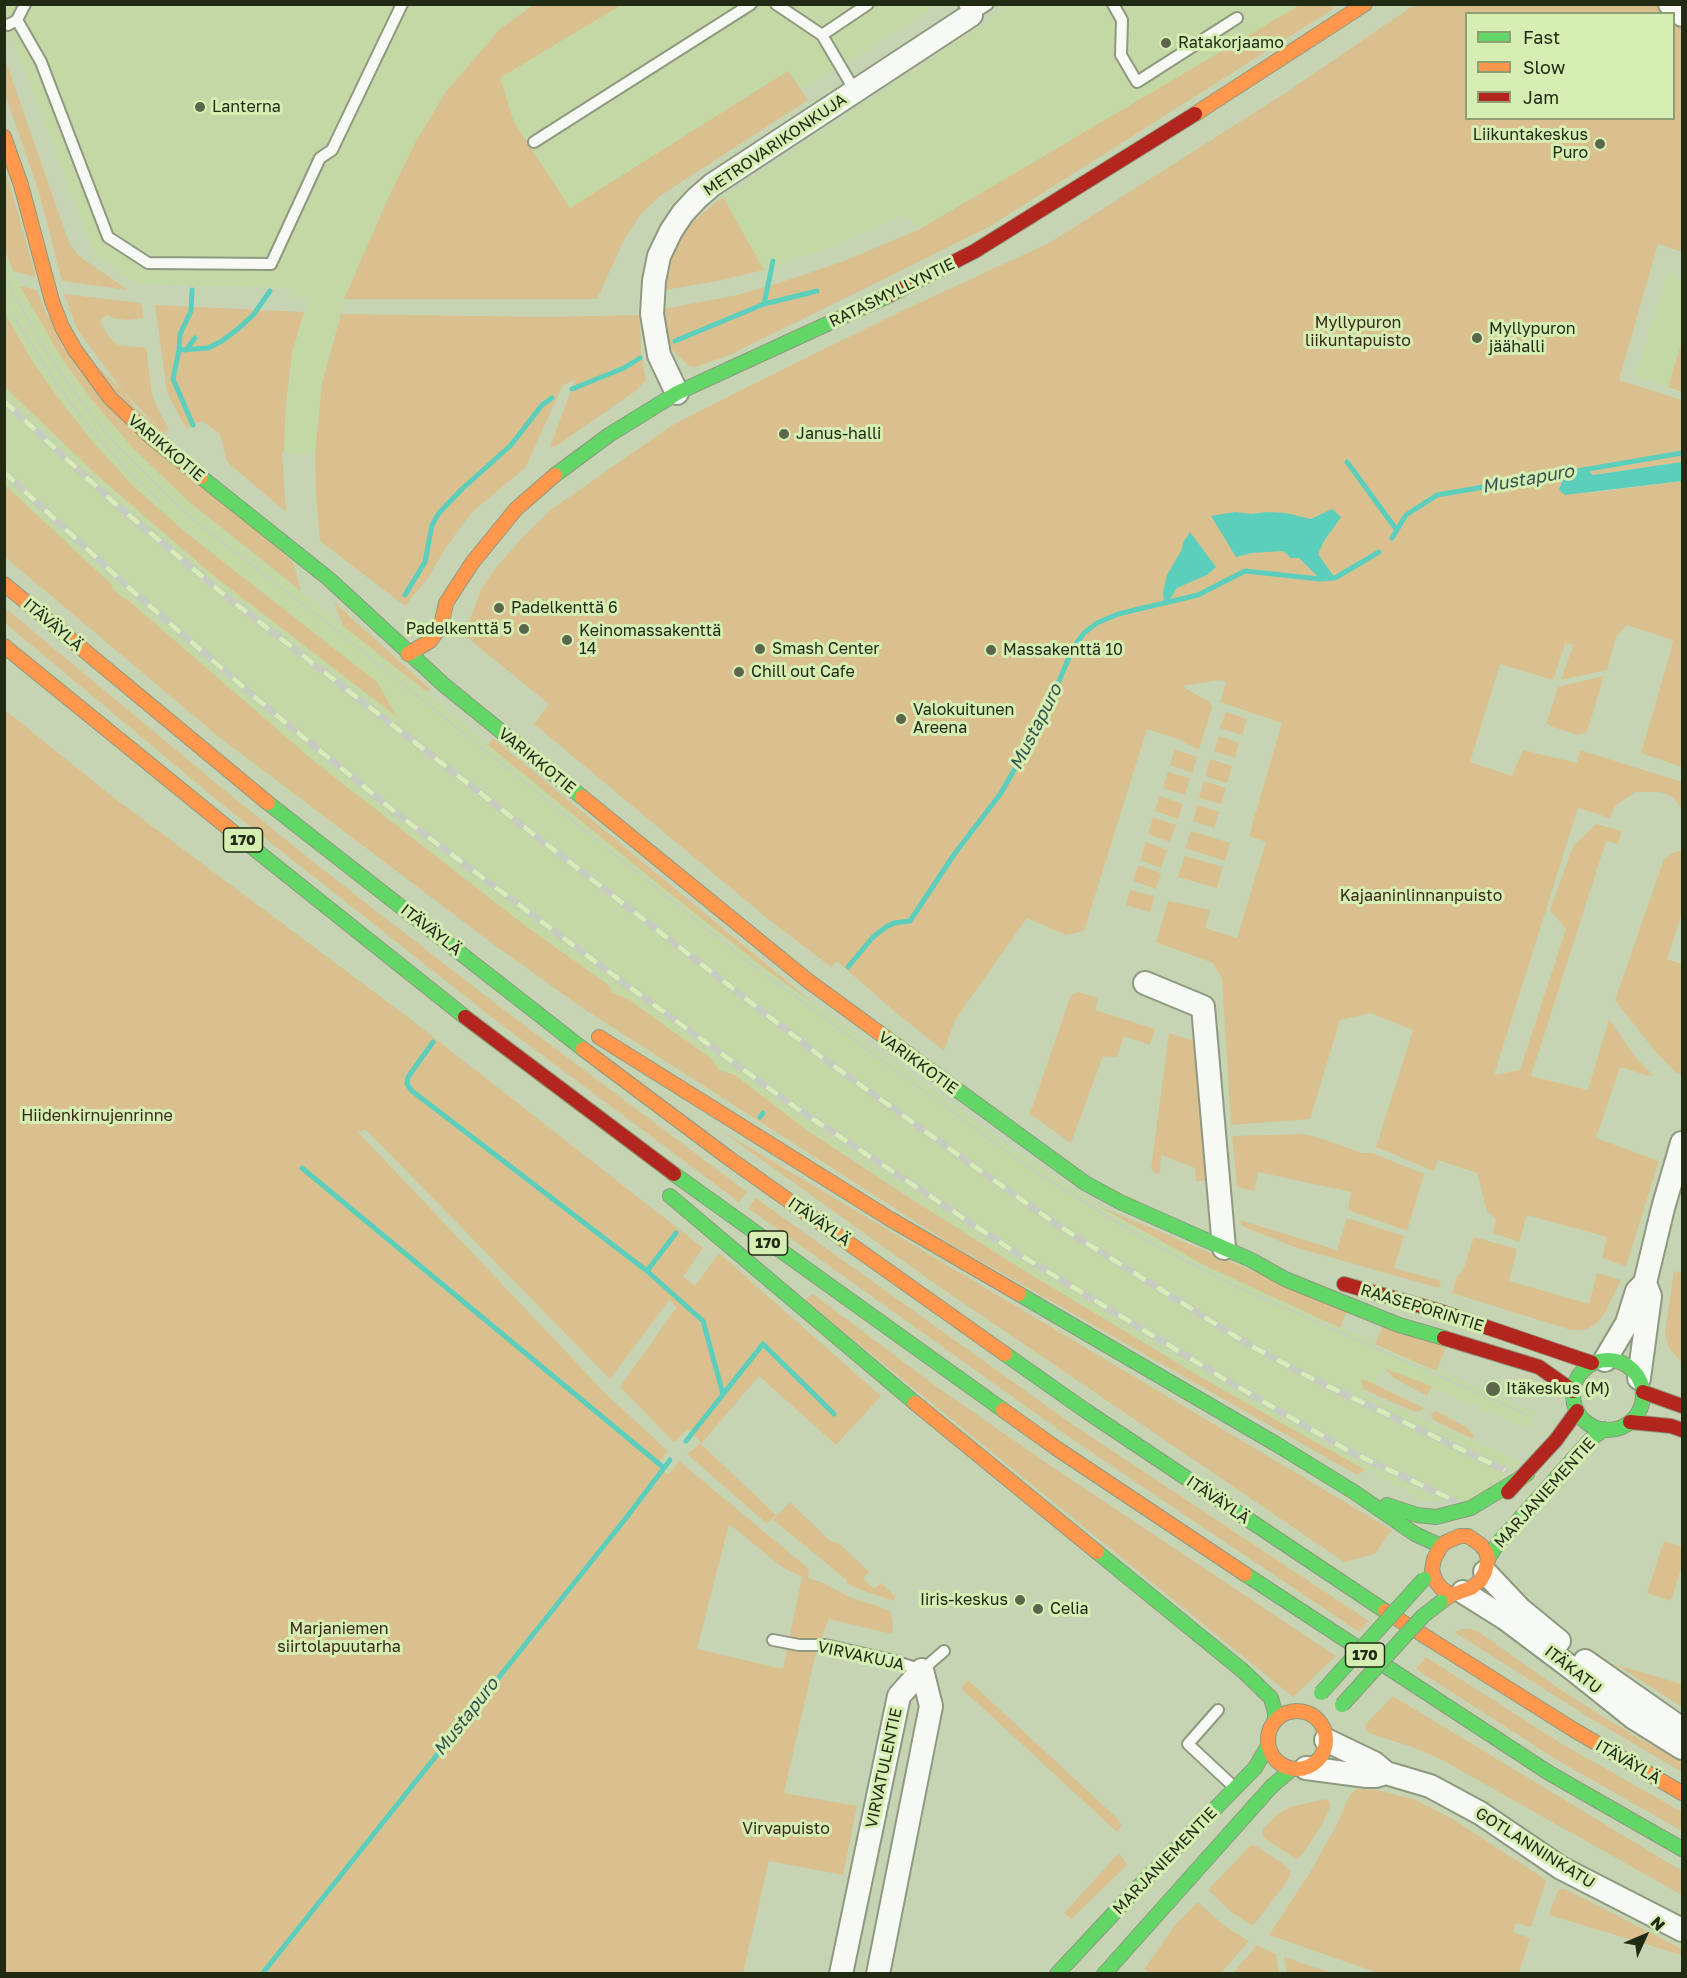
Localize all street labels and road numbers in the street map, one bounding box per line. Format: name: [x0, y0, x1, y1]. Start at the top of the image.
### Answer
street label: METROVARIKONKUJA: [700, 90, 850, 200]
street label: RATASMYLLYNTIE: [826, 254, 958, 332]
street label: VARIKKOTIE: [124, 410, 208, 486]
street label: ITÄVÄYLÄ: [19, 595, 87, 655]
street label: VARIKKOTIE: [494, 724, 580, 798]
road number: 170: [224, 828, 262, 852]
street label: ITÄVÄYLÄ: [397, 900, 465, 960]
street label: VARIKKOTIE: [874, 1028, 962, 1098]
street label: ITÄVÄYLÄ: [784, 1194, 854, 1250]
road number: 170: [748, 1231, 788, 1255]
street label: RAASEPORINTIE: [1358, 1280, 1486, 1336]
street label: MARJANIEMENTIE: [1490, 1434, 1600, 1552]
street label: ITÄVÄYLÄ: [1183, 1472, 1253, 1528]
street label: VIRVAKUJA: [816, 1637, 906, 1675]
street label: ITÄKATU: [1541, 1642, 1605, 1698]
road number: 170: [1346, 1643, 1384, 1667]
street label: VIRVATULENTIE: [862, 1706, 906, 1830]
street label: ITÄVÄYLÄ: [1592, 1736, 1664, 1788]
street label: MARJANIEMENTIE: [1109, 1803, 1221, 1919]
street label: GOTLANNINKATU: [1472, 1804, 1598, 1892]

